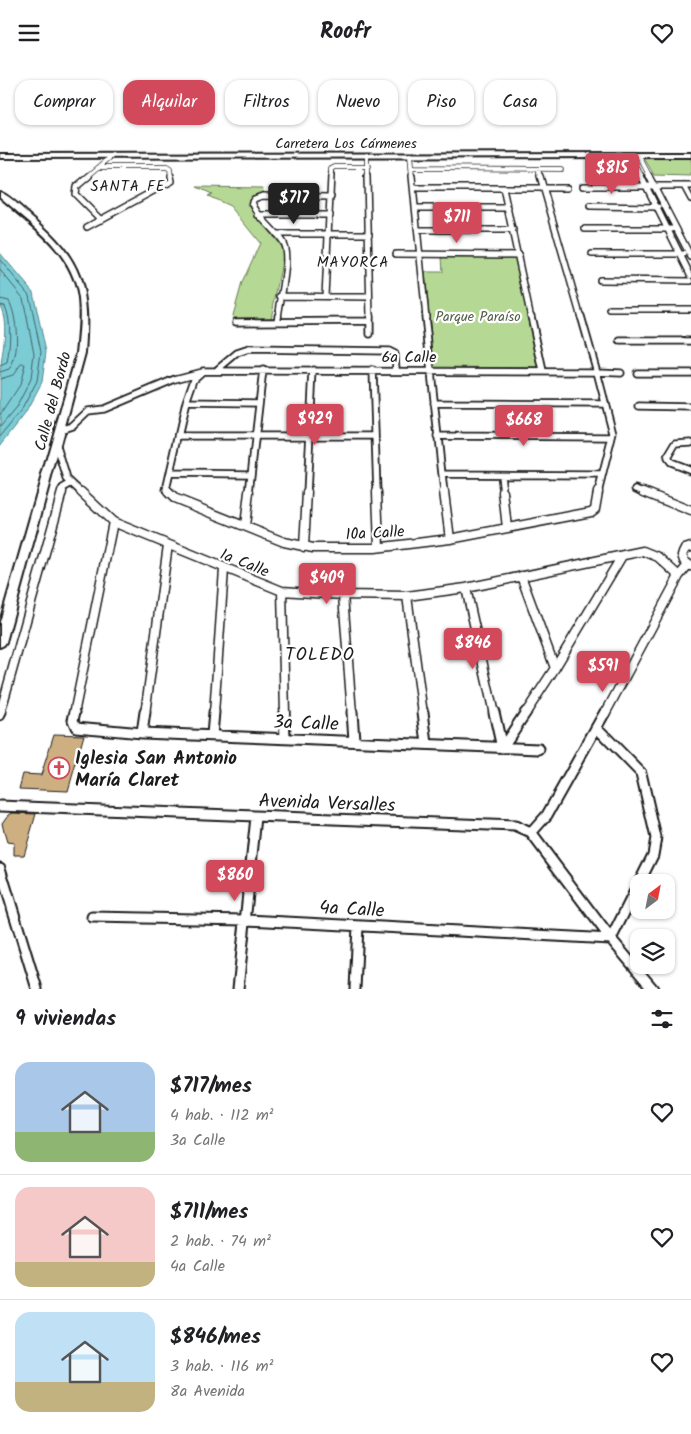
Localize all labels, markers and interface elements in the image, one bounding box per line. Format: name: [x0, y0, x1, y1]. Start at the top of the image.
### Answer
text: Roofr: [320, 15, 371, 50]
icon: menu: [15, 19, 43, 47]
icon: heart: [648, 19, 676, 47]
chip: Comprar: [15, 80, 113, 125]
chip: Alquilar: [123, 80, 215, 125]
chip: Filtros: [225, 80, 308, 125]
chip: Nuevo: [318, 80, 398, 125]
chip: Piso: [408, 80, 474, 125]
chip: Casa: [484, 80, 556, 125]
street label: Carretera Los Cármenes: [275, 133, 417, 155]
pin: $815: [582, 153, 642, 195]
text: $815: [596, 156, 628, 181]
district label: SANTA FE: [90, 175, 166, 199]
pin: $717: [264, 183, 324, 225]
text: $717: [279, 186, 309, 211]
pin: $711: [427, 201, 487, 244]
text: $711: [444, 205, 470, 230]
district label: MAYORCA: [317, 251, 389, 275]
park label: Parque Paraíso: [435, 306, 521, 328]
street label: 6a Calle: [382, 345, 436, 370]
street label: Calle del Bordo: [28, 349, 79, 454]
pin: $929: [285, 403, 345, 446]
pin: $668: [494, 405, 554, 447]
text: $929: [298, 407, 333, 432]
text: $668: [506, 408, 542, 433]
street label: 10a Calle: [345, 519, 405, 548]
street label: 1a Calle: [216, 542, 273, 585]
pin: $409: [297, 563, 357, 605]
text: $409: [310, 566, 344, 591]
pin: $846: [443, 627, 503, 670]
text: $846: [455, 631, 491, 656]
district label: TOLEDO: [285, 641, 355, 670]
pin: $591: [573, 651, 633, 693]
text: $591: [588, 654, 618, 679]
street label: 3a Calle: [273, 708, 340, 740]
place label: Iglesia San Antonio María Claret: [75, 744, 237, 796]
church icon: Iglesia San Antonio María Claret: [47, 756, 71, 780]
street label: Avenida Versalles: [258, 787, 396, 821]
pin: $860: [205, 859, 265, 902]
text: $860: [217, 863, 253, 888]
north arrow: [630, 874, 675, 919]
map controls: [630, 874, 675, 974]
street label: 4a Calle: [319, 893, 386, 927]
button: layers: [630, 929, 675, 974]
text: 9 viviendas: [15, 1003, 116, 1036]
icon: filters: [648, 1005, 676, 1033]
text: $717/mes: [170, 1070, 252, 1103]
icon: home: [55, 1082, 115, 1142]
icon: heart: [648, 1098, 676, 1126]
text: 4 hab. · 112 m²: [170, 1103, 274, 1128]
text: 3a Calle: [170, 1128, 225, 1153]
text: $711/mes: [170, 1196, 248, 1229]
icon: home: [55, 1207, 115, 1267]
icon: heart: [648, 1223, 676, 1251]
text: 2 hab. · 74 m²: [170, 1229, 271, 1254]
text: 4a Calle: [170, 1254, 225, 1279]
text: $846/mes: [170, 1321, 261, 1354]
icon: home: [55, 1332, 115, 1392]
icon: heart: [648, 1348, 676, 1376]
text: 3 hab. · 116 m²: [170, 1354, 273, 1379]
text: 8a Avenida: [170, 1379, 245, 1404]

